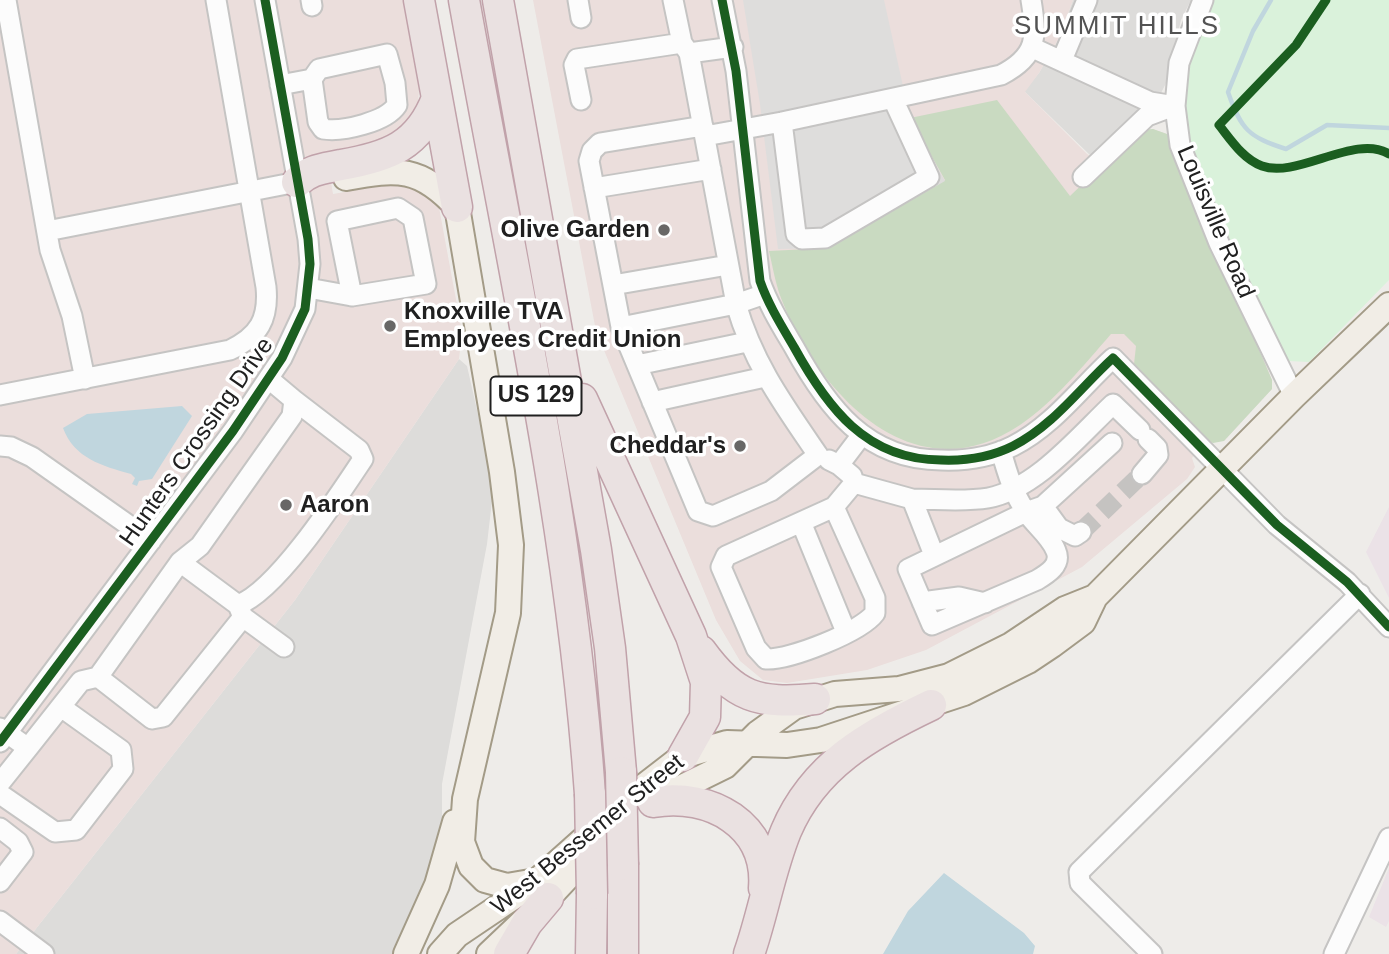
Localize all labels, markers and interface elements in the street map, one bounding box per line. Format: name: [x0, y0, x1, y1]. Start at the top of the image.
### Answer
district label: SUMMIT HILLS: [1015, 11, 1219, 43]
street label: Louisville Road: [1170, 141, 1260, 303]
place label: Olive Garden: [501, 216, 650, 244]
marker: Olive Garden: [656, 222, 672, 238]
place label: Knoxville TVA Employees Credit Union: [404, 298, 681, 354]
marker: Knoxville TVA Employees Credit Union: [382, 318, 398, 334]
street label: Hunters Crossing Drive: [114, 332, 280, 552]
road number: US 129: [490, 376, 582, 416]
place label: Cheddar's: [610, 432, 726, 460]
marker: Cheddar's: [732, 438, 748, 454]
place label: Aaron: [300, 491, 369, 519]
marker: Aaron: [278, 497, 294, 513]
street label: West Bessemer Street: [486, 748, 690, 922]

